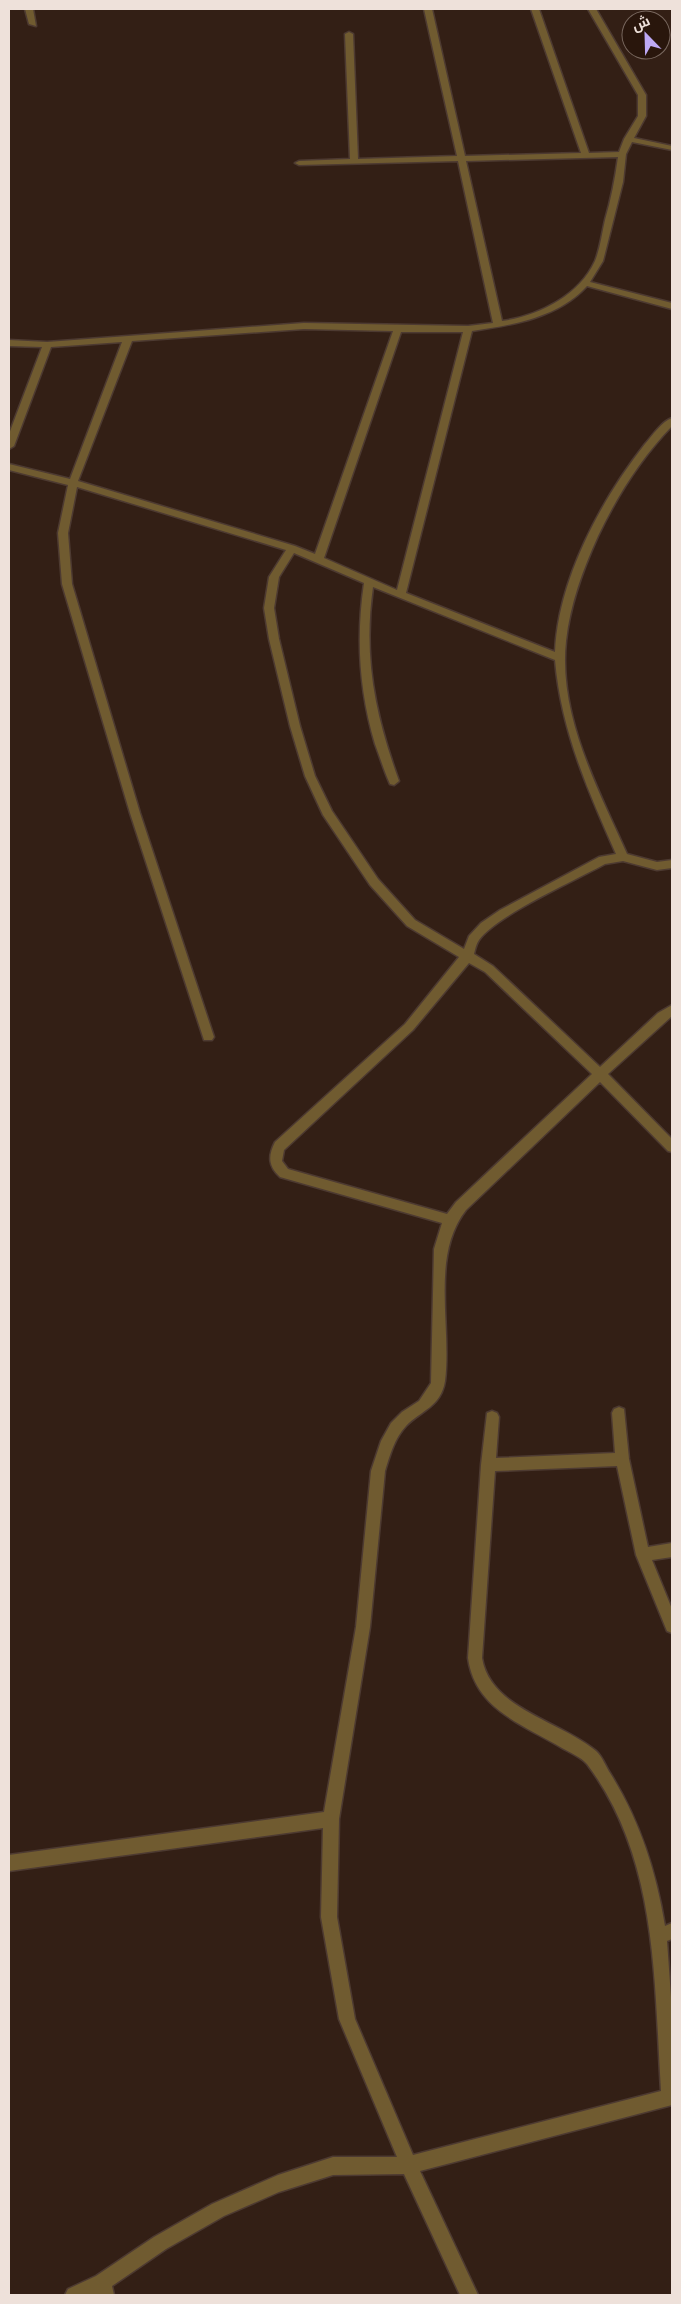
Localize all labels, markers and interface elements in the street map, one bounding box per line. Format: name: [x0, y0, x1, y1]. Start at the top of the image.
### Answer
north arrow: [621, 10, 671, 60]
text: ش: [629, 11, 653, 35]

